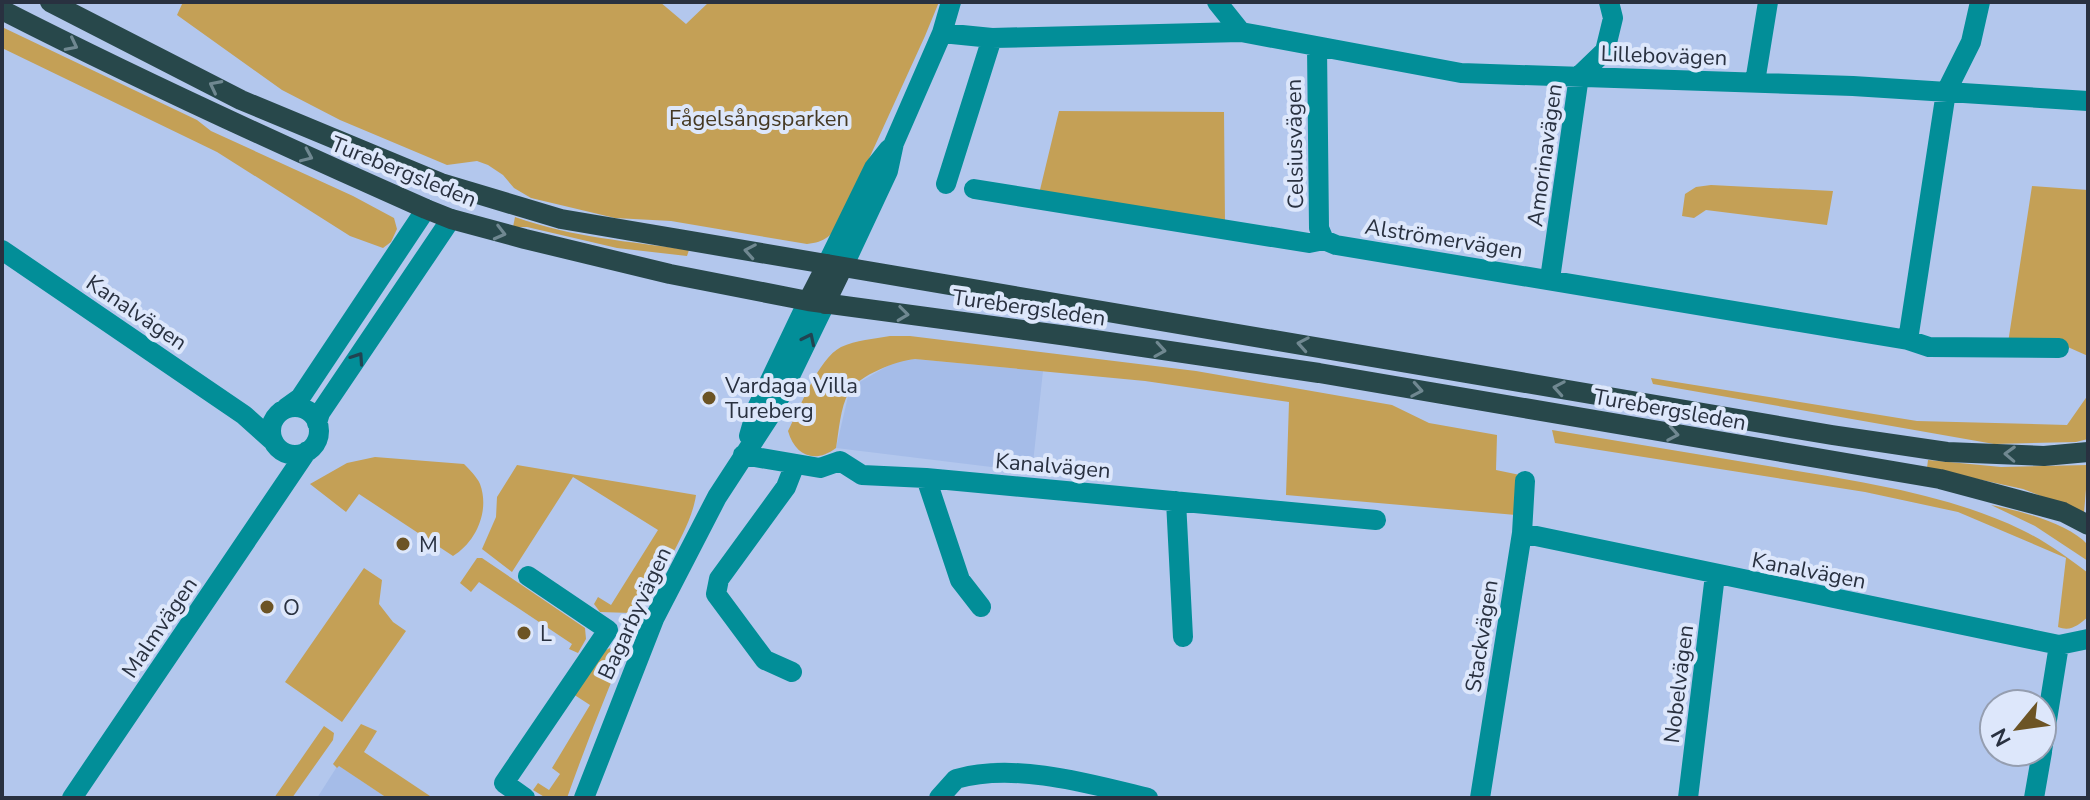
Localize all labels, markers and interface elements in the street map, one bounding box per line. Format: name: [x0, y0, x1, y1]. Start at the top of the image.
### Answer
one-way arrow: [63, 36, 78, 51]
street label: Lillebovägen: [1600, 39, 1728, 73]
street label: Celsiusvägen: [1279, 79, 1311, 209]
one-way arrow: [209, 81, 224, 96]
street label: Amorinavägen: [1520, 82, 1570, 229]
park label: Fågelsångsparken: [669, 104, 849, 134]
street label: Turebergsleden: [326, 129, 481, 215]
one-way arrow: [298, 147, 313, 163]
street label: Alströmervägen: [1363, 212, 1525, 266]
one-way arrow: [493, 223, 506, 240]
one-way arrow: [743, 244, 757, 261]
street label: Kanalvägen: [80, 268, 193, 358]
street label: Turebergsleden: [950, 282, 1107, 334]
one-way arrow: [896, 305, 910, 322]
one-way arrow: [799, 332, 815, 347]
one-way arrow: [1296, 336, 1310, 353]
one-way arrow: [1153, 340, 1167, 357]
one-way arrow: [348, 352, 363, 366]
place label: Vardaga Villa Tureberg: [724, 371, 858, 426]
one-way arrow: [1553, 380, 1566, 397]
one-way arrow: [1410, 381, 1424, 398]
street label: Turebergsleden: [1591, 382, 1748, 438]
marker: Vardaga Villa Tureberg: [700, 389, 718, 407]
one-way arrow: [1667, 425, 1680, 442]
street label: Kanalvägen: [994, 446, 1112, 486]
one-way arrow: [2003, 446, 2016, 463]
place label: M: [419, 530, 438, 560]
marker: M: [394, 535, 412, 553]
street label: Bagarbyvägen: [591, 542, 679, 685]
street label: Kanalvägen: [1749, 545, 1868, 597]
street label: Malmvägen: [115, 571, 205, 684]
street label: Stackvägen: [1458, 578, 1506, 695]
place label: O: [283, 593, 300, 623]
marker: O: [258, 598, 276, 616]
place label: L: [540, 619, 552, 649]
street label: Nobelvägen: [1657, 623, 1701, 745]
marker: L: [515, 624, 533, 642]
north arrow: [1978, 688, 2058, 768]
text: N: [1984, 723, 2018, 752]

